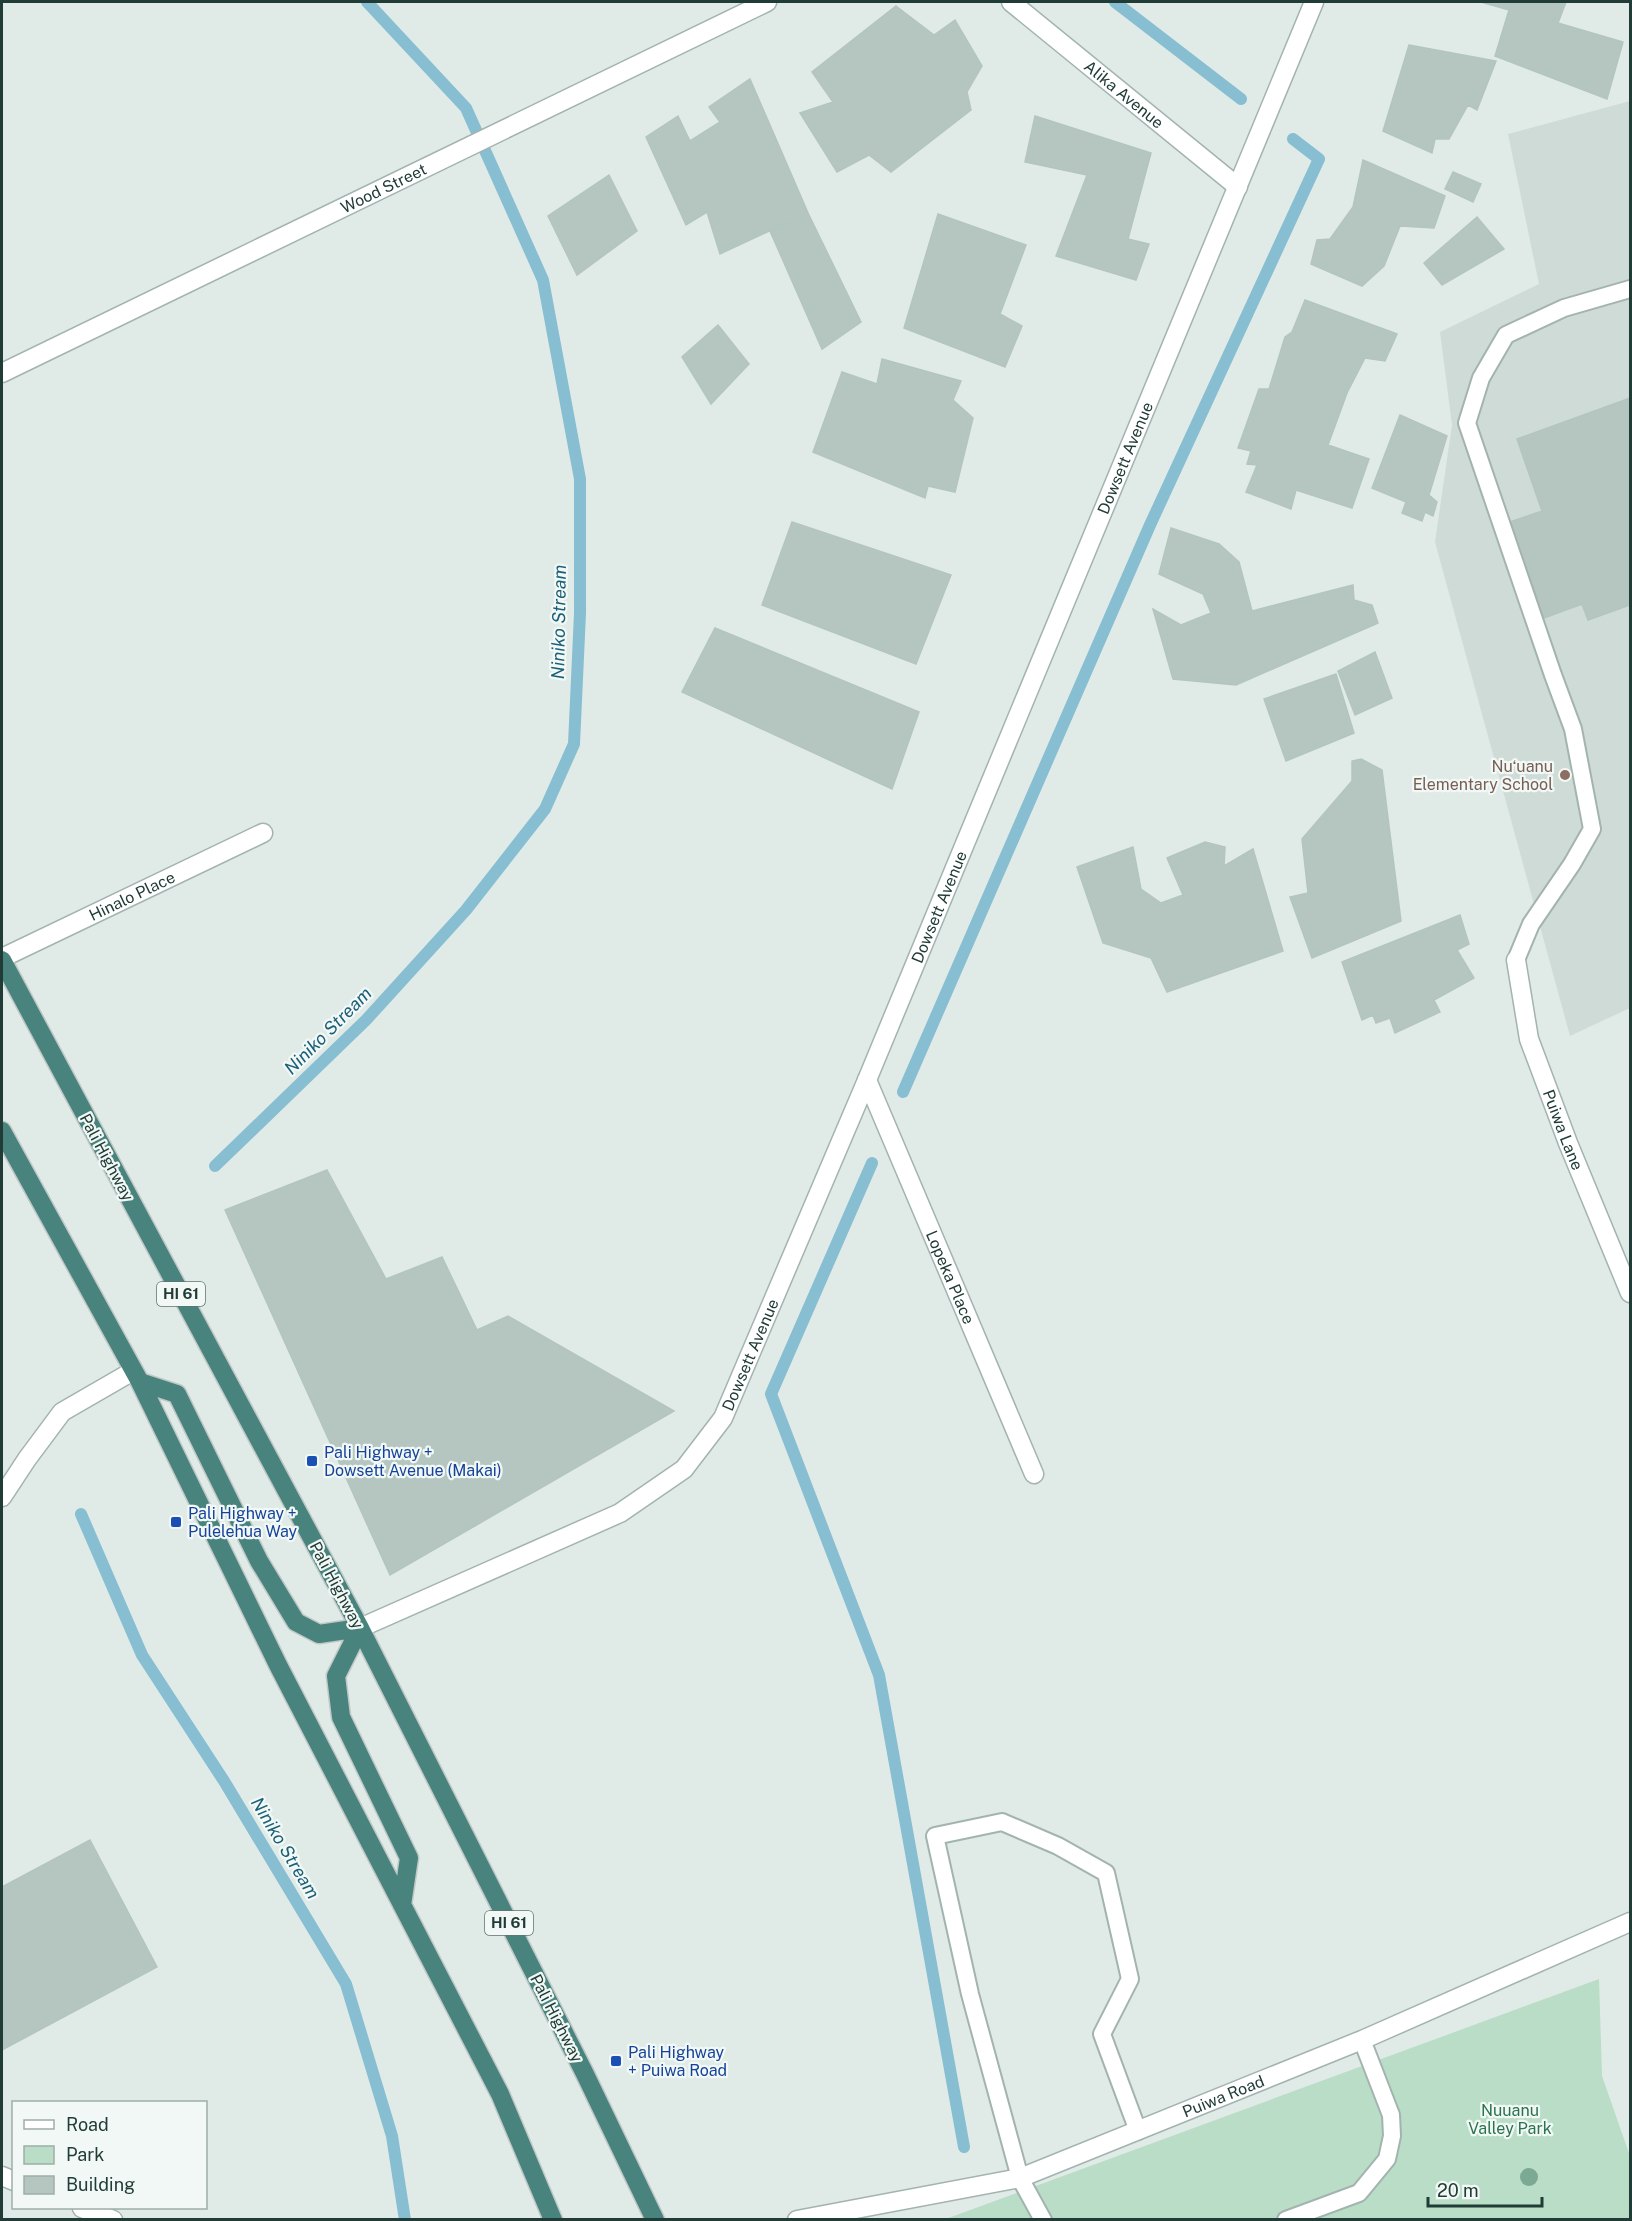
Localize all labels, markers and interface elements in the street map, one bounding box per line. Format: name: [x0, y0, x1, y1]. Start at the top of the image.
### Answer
street label: Alika Avenue: [1080, 57, 1167, 133]
street label: Wood Street: [338, 160, 430, 217]
street label: Dowsett Avenue: [1094, 399, 1157, 517]
water label: Niniko Stream: [547, 564, 570, 679]
place label: Nuʻuanu Elementary School: [1413, 757, 1553, 794]
marker: Nuʻuanu Elementary School: [1558, 768, 1572, 782]
street label: Dowsett Avenue: [908, 848, 971, 966]
street label: Hinalo Place: [86, 868, 178, 925]
water label: Niniko Stream: [280, 983, 376, 1079]
street label: Puiwa Lane: [1539, 1087, 1587, 1173]
street label: Pali Highway: [76, 1110, 138, 1204]
street label: Lopeka Place: [922, 1228, 978, 1327]
road number: HI 61: [157, 1282, 205, 1306]
street label: Dowsett Avenue: [718, 1296, 783, 1414]
place label: Pali Highway + Dowsett Avenue (Makai): [324, 1443, 502, 1480]
marker: Pali Highway + Dowsett Avenue (Makai): [305, 1454, 319, 1468]
place label: Pali Highway + Pulelehua Way: [188, 1504, 298, 1541]
marker: Pali Highway + Pulelehua Way: [169, 1515, 183, 1529]
street label: Pali Highway: [306, 1538, 368, 1632]
water label: Niniko Stream: [247, 1793, 324, 1902]
road number: HI 61: [485, 1911, 533, 1935]
street label: Pali Highway: [526, 1971, 587, 2066]
place label: Pali Highway + Puiwa Road: [628, 2043, 727, 2080]
marker: Pali Highway + Puiwa Road: [609, 2054, 623, 2068]
street label: Puiwa Road: [1180, 2071, 1267, 2121]
legend: [12, 2101, 207, 2209]
park label: Nuuanu Valley Park: [1468, 2101, 1552, 2138]
text: Road: [66, 2114, 109, 2135]
text: Park: [66, 2144, 104, 2165]
scale bar: [1428, 2170, 1542, 2208]
text: Building: [66, 2174, 135, 2195]
text: 20 m: [1437, 2180, 1479, 2201]

